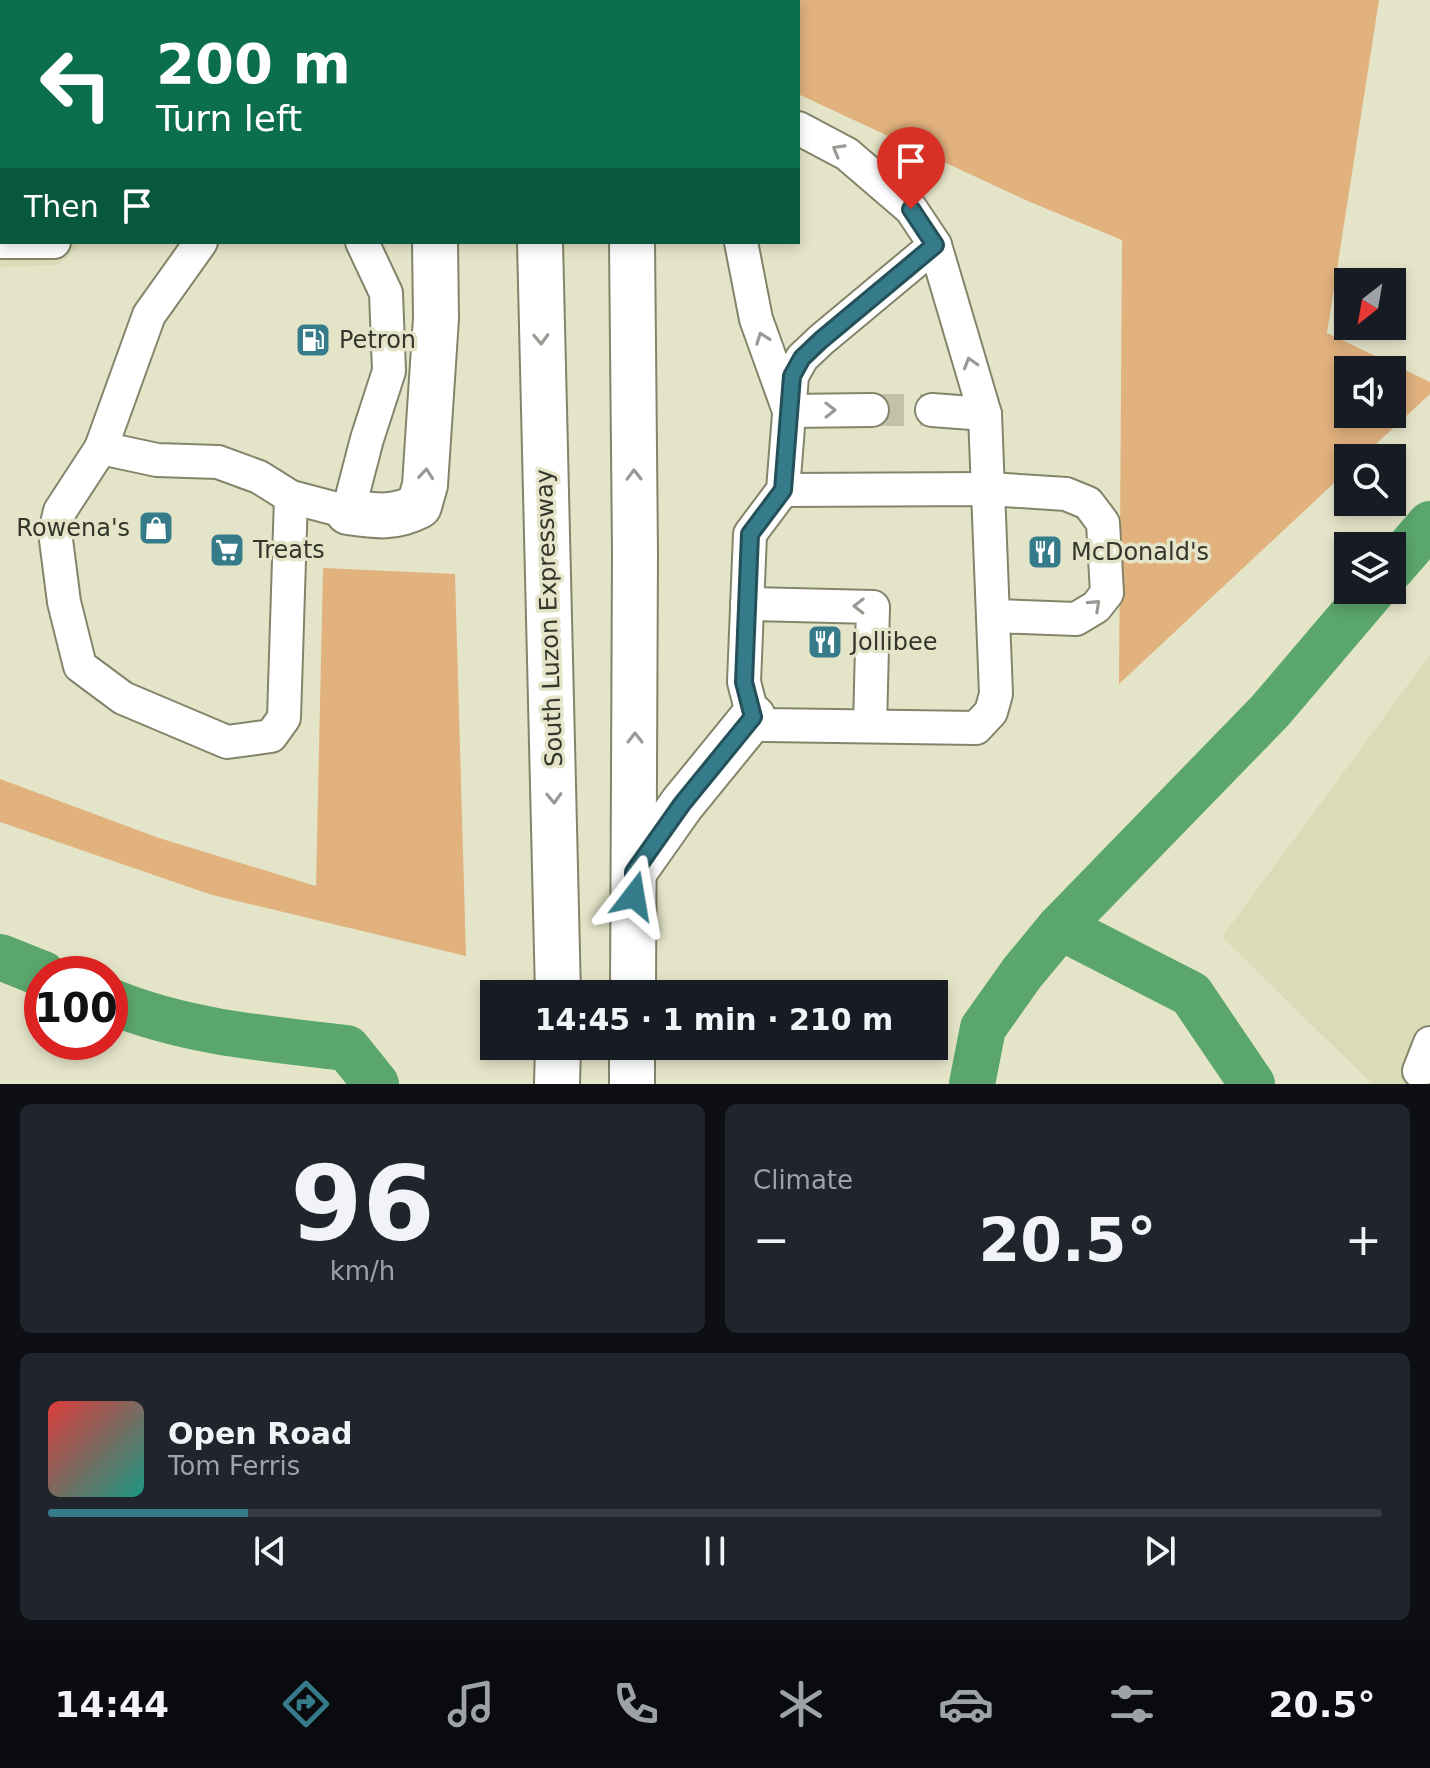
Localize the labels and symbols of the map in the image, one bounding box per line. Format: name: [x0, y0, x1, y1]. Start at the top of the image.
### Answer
pin: [877, 127, 945, 209]
one-way arrow: [833, 144, 847, 160]
north arrow: [1334, 268, 1406, 340]
fuel station icon: Petron: [294, 321, 332, 359]
place label: Petron: [339, 326, 416, 354]
one-way arrow: [756, 332, 772, 346]
one-way arrow: [533, 333, 550, 346]
one-way arrow: [963, 357, 979, 370]
one-way arrow: [824, 402, 837, 419]
one-way arrow: [417, 468, 434, 481]
one-way arrow: [625, 468, 643, 481]
street label: South Luzon Expressway: [530, 469, 568, 767]
shop icon: Rowena's: [137, 509, 175, 547]
place label: Rowena's: [16, 514, 130, 542]
supermarket icon: Treats: [208, 531, 246, 569]
restaurant icon: McDonald's: [1026, 533, 1064, 571]
place label: Treats: [252, 536, 325, 564]
place label: McDonald's: [1071, 538, 1209, 566]
one-way arrow: [852, 598, 865, 615]
one-way arrow: [1086, 599, 1100, 614]
restaurant icon: Jollibee: [806, 623, 844, 661]
place label: Jollibee: [849, 628, 938, 656]
one-way arrow: [626, 731, 644, 744]
one-way arrow: [545, 792, 562, 805]
position arrow: [592, 854, 676, 938]
speed limit sign: 100: [24, 956, 128, 1060]

